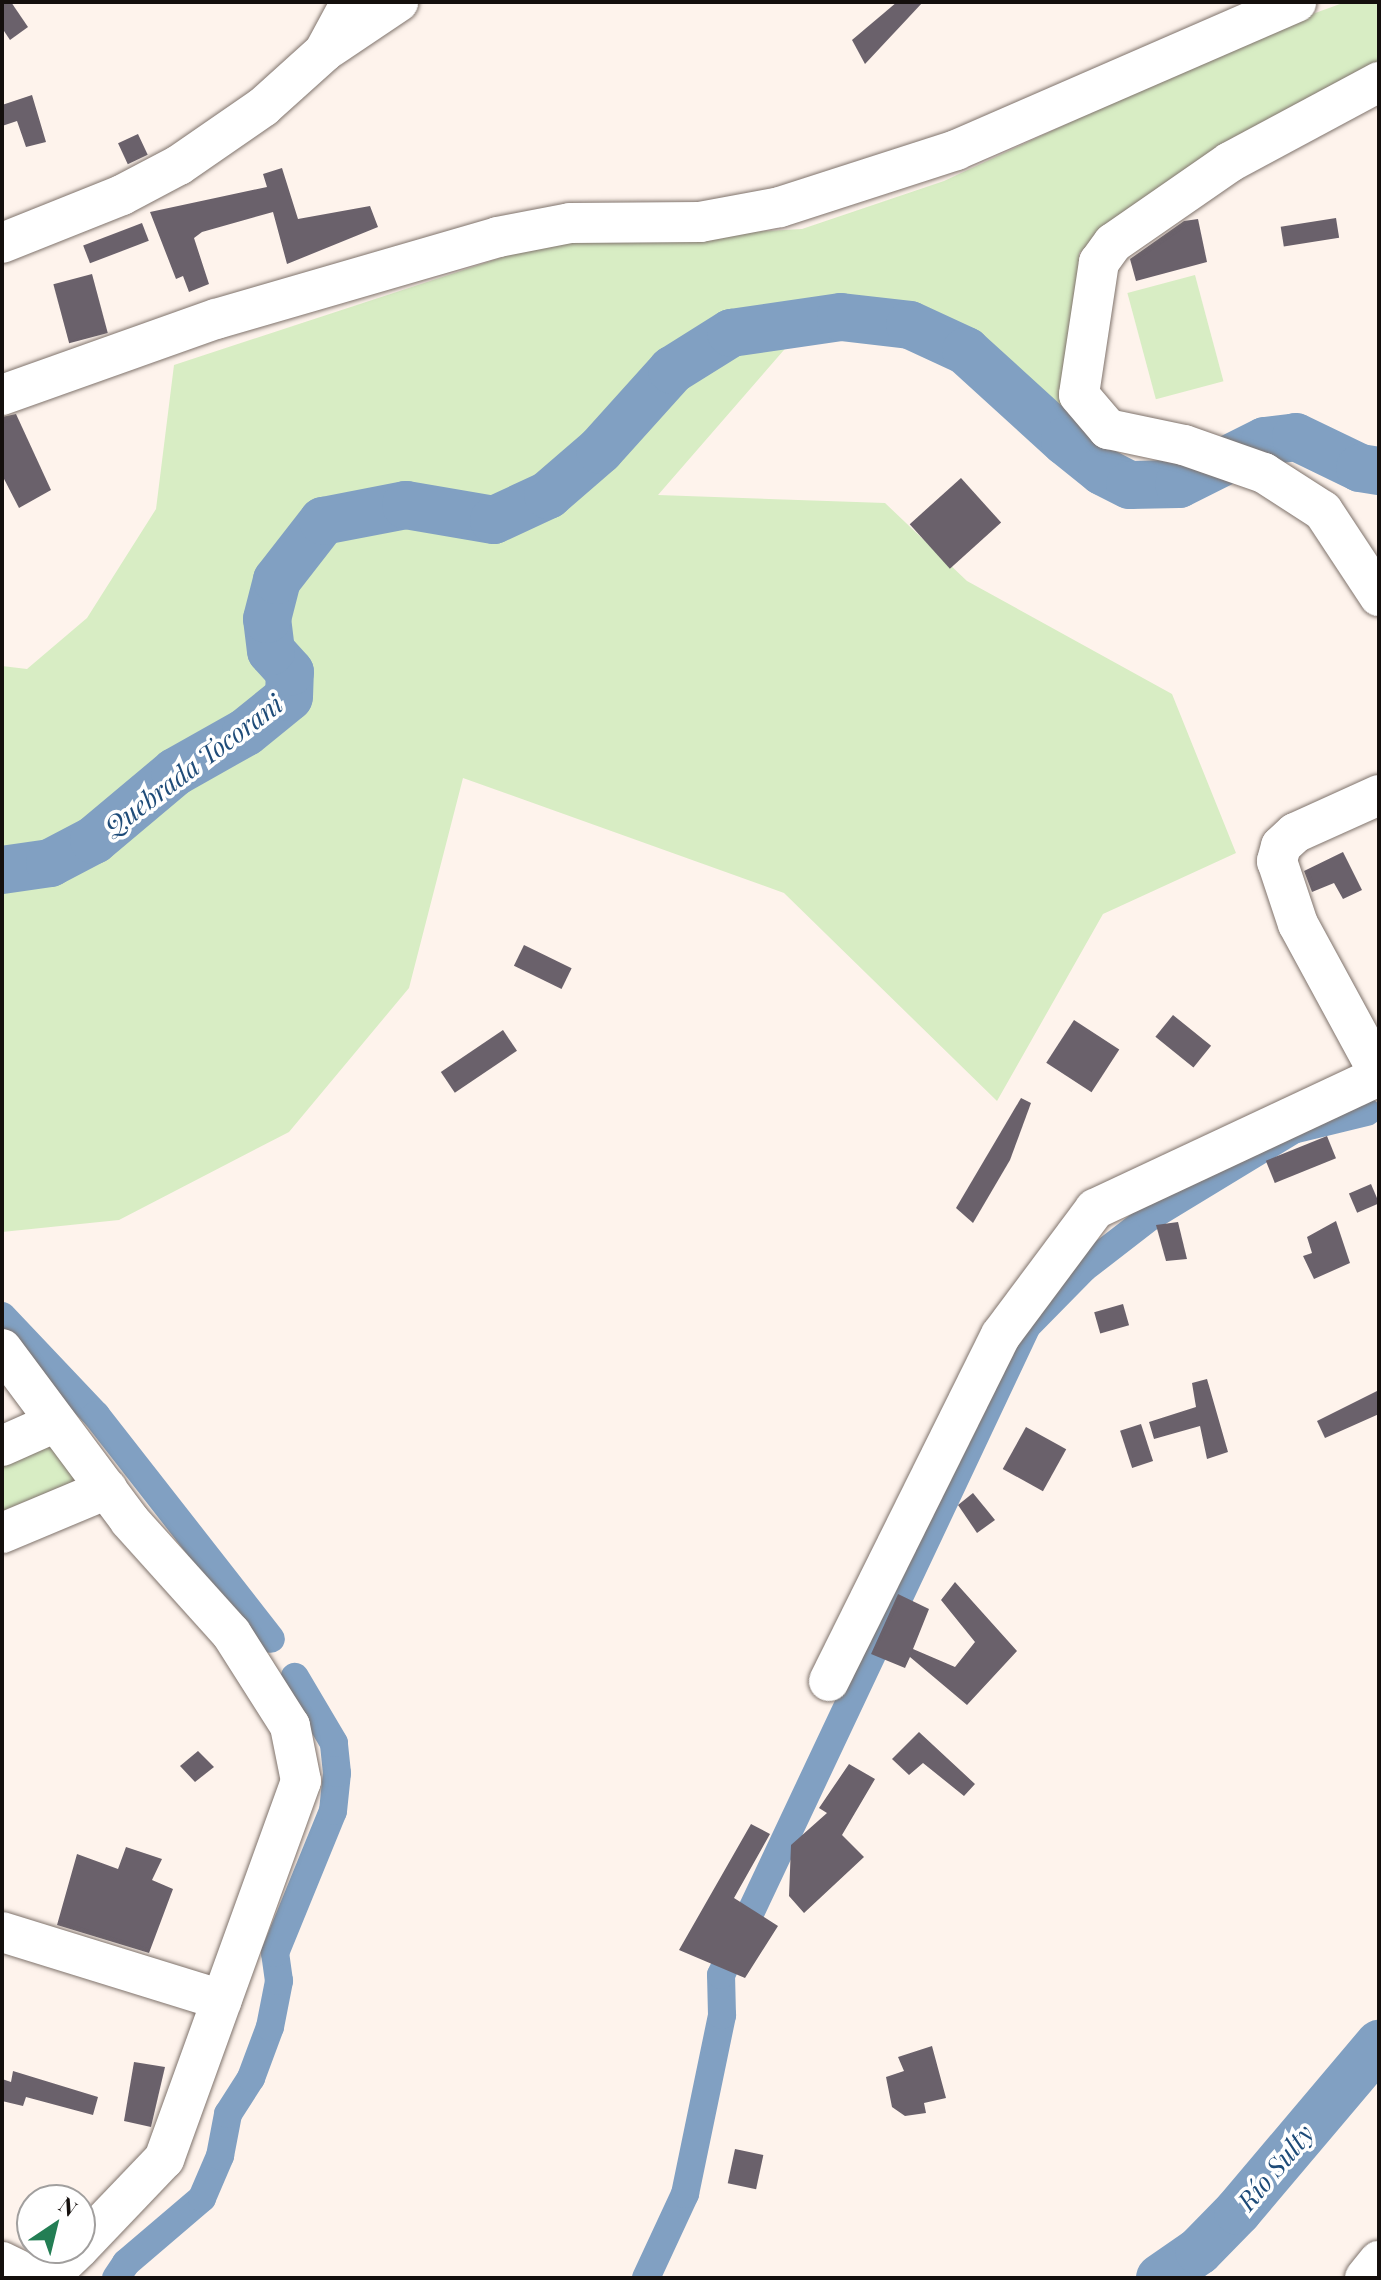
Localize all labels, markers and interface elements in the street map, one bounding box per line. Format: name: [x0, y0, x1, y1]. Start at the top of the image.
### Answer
water label: Quebrada Tocorani: [98, 688, 288, 842]
water label: Río Sulty: [1230, 2118, 1320, 2216]
north arrow: [16, 2184, 96, 2264]
text: N: [54, 2189, 84, 2223]

